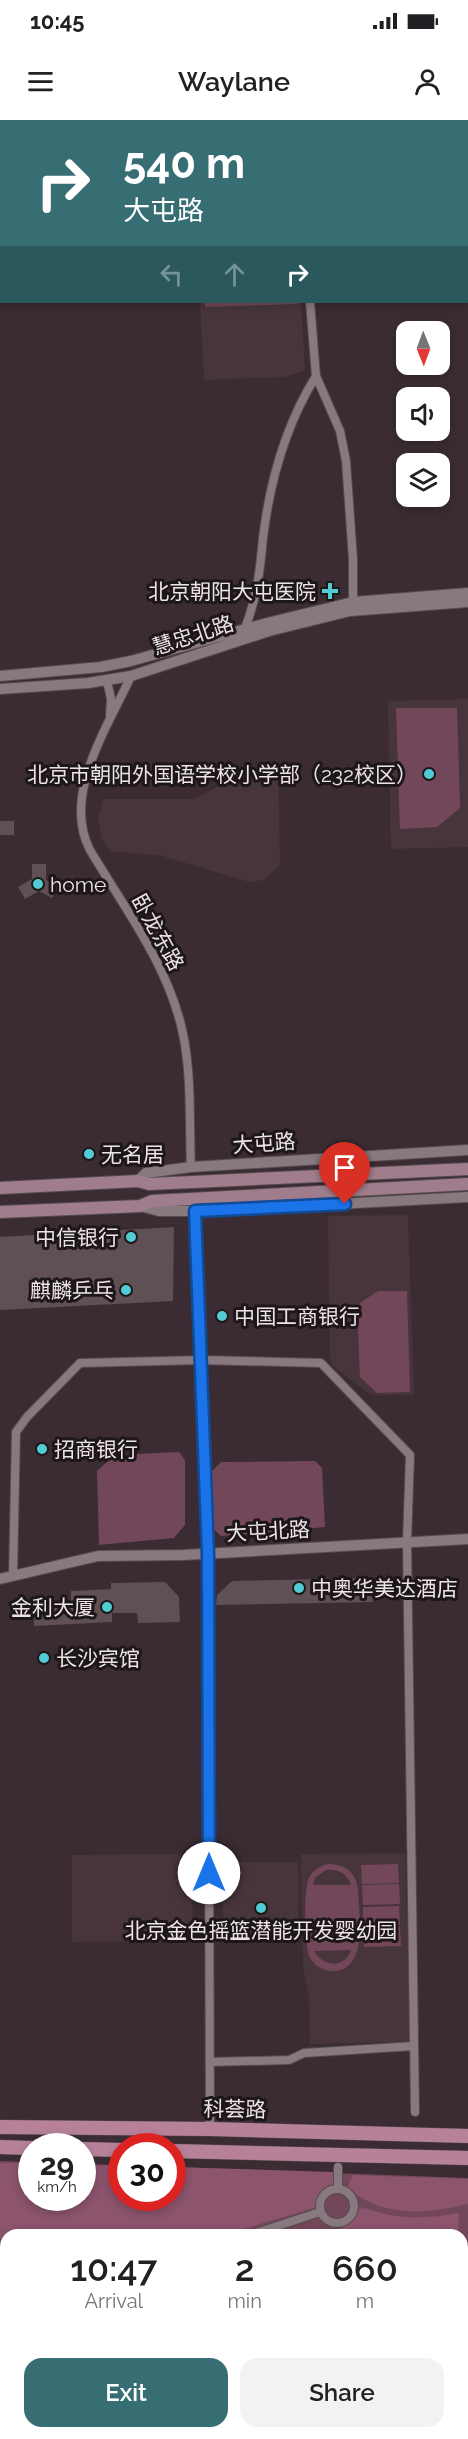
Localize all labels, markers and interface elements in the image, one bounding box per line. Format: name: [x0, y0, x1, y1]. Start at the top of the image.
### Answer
text: 10:45: [30, 8, 85, 34]
icon: menu: [24, 65, 57, 98]
icon: person: [411, 65, 444, 98]
text: Waylane: [178, 66, 290, 97]
text: 540 m: [123, 139, 245, 188]
icon: right: [24, 144, 102, 222]
text: 大屯路: [123, 195, 204, 226]
icon: left: [155, 258, 188, 291]
icon: ahead: [218, 258, 251, 291]
icon: right: [281, 258, 314, 291]
north arrow: [396, 321, 450, 375]
map controls: [396, 321, 450, 507]
button: sound: [396, 387, 450, 441]
button: layers: [396, 453, 450, 507]
place label: 北京朝阳大屯医院: [148, 579, 316, 604]
marker: 北京朝阳大屯医院: [321, 582, 339, 600]
street label: 慧忠北路: [149, 610, 237, 660]
place label: 北京市朝阳外国语学校小学部（232校区）: [27, 762, 417, 787]
marker: 北京市朝阳外国语学校小学部（232校区）: [422, 767, 436, 781]
place label: home: [50, 872, 106, 897]
marker: home: [31, 877, 45, 891]
street label: 卧龙东路: [127, 889, 189, 975]
street label: 大屯路: [232, 1128, 296, 1158]
place label: 无名居: [101, 1142, 164, 1167]
pin: [319, 1142, 370, 1204]
marker: 无名居: [82, 1147, 96, 1161]
icon: arrive: [328, 1151, 361, 1184]
place label: 中信银行: [35, 1225, 119, 1250]
marker: 中信银行: [124, 1230, 138, 1244]
place label: 麒麟乒乓: [30, 1278, 114, 1303]
marker: 麒麟乒乓: [119, 1283, 133, 1297]
place label: 中国工商银行: [234, 1304, 360, 1329]
marker: 中国工商银行: [215, 1309, 229, 1323]
place label: 招商银行: [54, 1437, 138, 1462]
marker: 招商银行: [35, 1442, 49, 1456]
street label: 大屯北路: [225, 1516, 311, 1546]
place label: 中奥华美达酒店: [311, 1576, 458, 1601]
marker: 中奥华美达酒店: [292, 1581, 306, 1595]
place label: 金利大厦: [11, 1595, 95, 1620]
marker: 金利大厦: [100, 1600, 114, 1614]
place label: 长沙宾馆: [56, 1646, 140, 1671]
marker: 长沙宾馆: [37, 1651, 51, 1665]
position arrow: [177, 1841, 241, 1905]
marker: 北京金色摇篮潜能开发婴幼园: [254, 1901, 268, 1915]
place label: 北京金色摇篮潜能开发婴幼园: [125, 1918, 398, 1943]
street label: 科荟路: [203, 2096, 267, 2122]
speed limit sign: 30: [108, 2133, 186, 2211]
text: 29: [40, 2147, 74, 2182]
text: km/h: [37, 2178, 77, 2196]
text: 10:47: [70, 2247, 157, 2289]
text: 2: [235, 2247, 255, 2289]
text: 660: [332, 2247, 398, 2289]
text: Arrival: [84, 2289, 143, 2313]
text: min: [227, 2289, 262, 2313]
text: m: [356, 2289, 374, 2313]
button: Exit: [24, 2358, 228, 2427]
button: Share: [240, 2358, 444, 2427]

